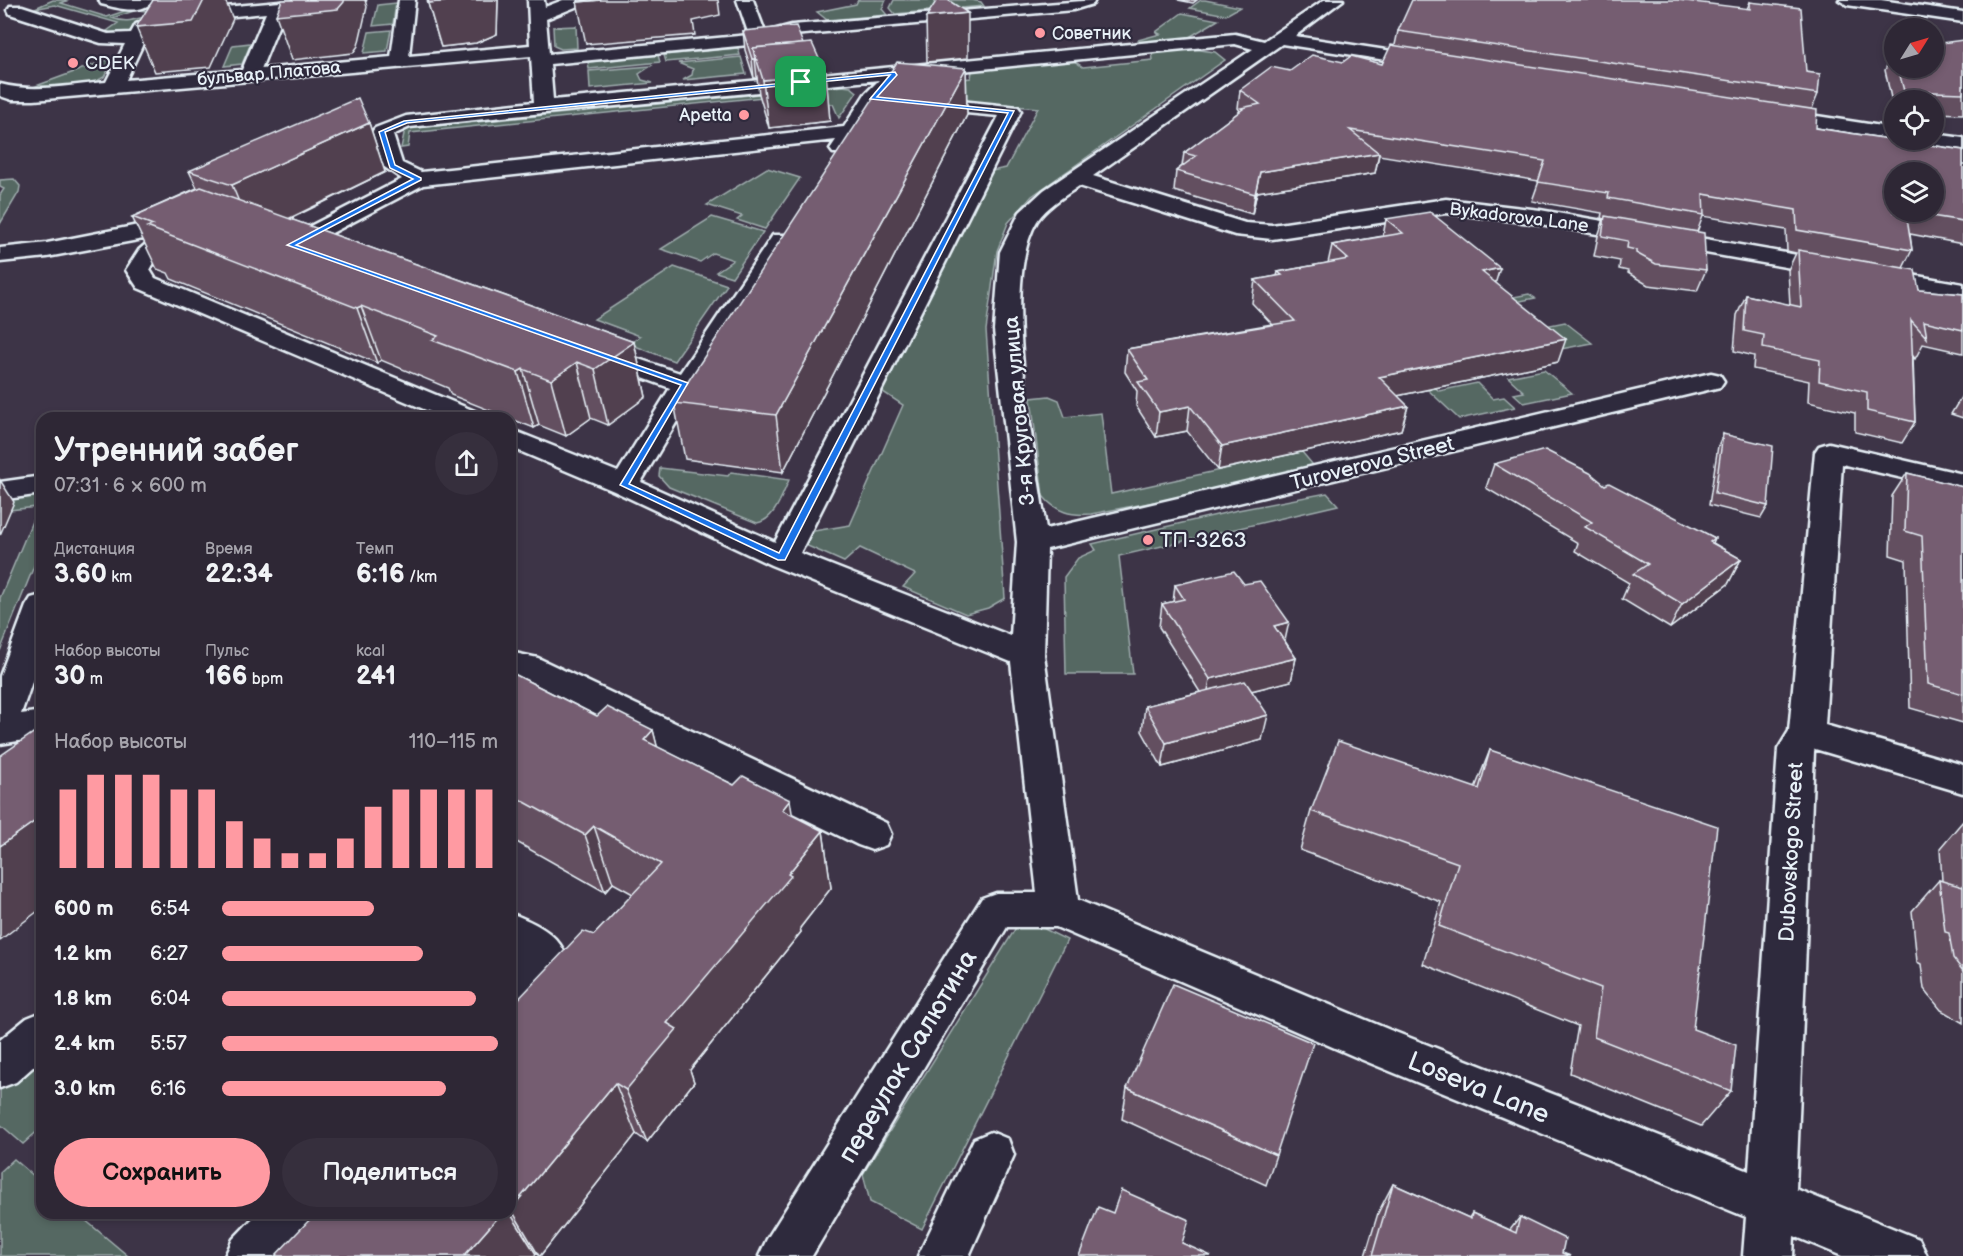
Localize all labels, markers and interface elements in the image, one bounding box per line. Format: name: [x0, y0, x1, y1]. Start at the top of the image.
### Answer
north arrow: [1884, 18, 1944, 78]
map controls: [1884, 18, 1944, 222]
place label: Советник: [1052, 23, 1132, 44]
marker: Советник: [1033, 26, 1047, 40]
place label: CDEK: [85, 53, 135, 74]
marker: CDEK: [66, 56, 80, 70]
pin: [775, 56, 826, 107]
street label: бульвар Платова: [196, 57, 342, 90]
icon: arrive: [784, 65, 817, 98]
button: locate: [1884, 90, 1944, 150]
place label: Apetta: [679, 105, 732, 126]
marker: Apetta: [737, 108, 751, 122]
button: layers: [1884, 162, 1944, 222]
street label: Bykadorova Lane: [1448, 199, 1590, 237]
street label: 3-я Круговая улица: [999, 314, 1040, 507]
text: Утренний забег: [54, 431, 299, 471]
street label: Turoverova Street: [1288, 431, 1457, 496]
button: share: [435, 432, 498, 495]
text: 07:31 · 6 × 600 m: [54, 474, 207, 498]
place label: ТП-3263: [1160, 528, 1247, 553]
marker: ТП-3263: [1141, 533, 1155, 547]
text: Дистанция: [54, 540, 135, 559]
text: Время: [205, 540, 253, 559]
text: Темп: [356, 540, 394, 559]
text: 3.60: [54, 559, 107, 590]
text: 22:34: [205, 559, 273, 590]
text: 6:16: [356, 559, 405, 590]
text: km: [107, 568, 132, 587]
text: /km: [405, 568, 437, 587]
text: Набор высоты: [54, 642, 161, 661]
text: Пульс: [205, 642, 249, 661]
text: kcal: [356, 642, 385, 661]
text: 30: [54, 661, 85, 692]
text: 166: [205, 661, 247, 692]
text: 241: [356, 661, 396, 692]
text: m: [85, 670, 103, 689]
text: bpm: [247, 670, 283, 689]
text: Набор высоты: [54, 730, 187, 754]
text: 110–115 m: [409, 730, 498, 754]
street label: Dubovskogo Street: [1774, 761, 1809, 943]
text: 600 m: [54, 897, 114, 921]
text: 6:54: [150, 897, 190, 921]
text: 1.2 km: [54, 942, 112, 966]
text: 6:27: [150, 942, 188, 966]
street label: переулок Салютина: [832, 945, 984, 1169]
text: 1.8 km: [54, 987, 112, 1011]
text: 6:04: [150, 987, 190, 1011]
text: 2.4 km: [54, 1032, 115, 1056]
text: 5:57: [150, 1032, 187, 1056]
street label: Loseva Lane: [1403, 1046, 1554, 1131]
text: 3.0 km: [54, 1077, 115, 1101]
text: 6:16: [150, 1077, 186, 1101]
button: Сохранить: [54, 1138, 270, 1207]
button: Поделиться: [282, 1138, 498, 1207]

